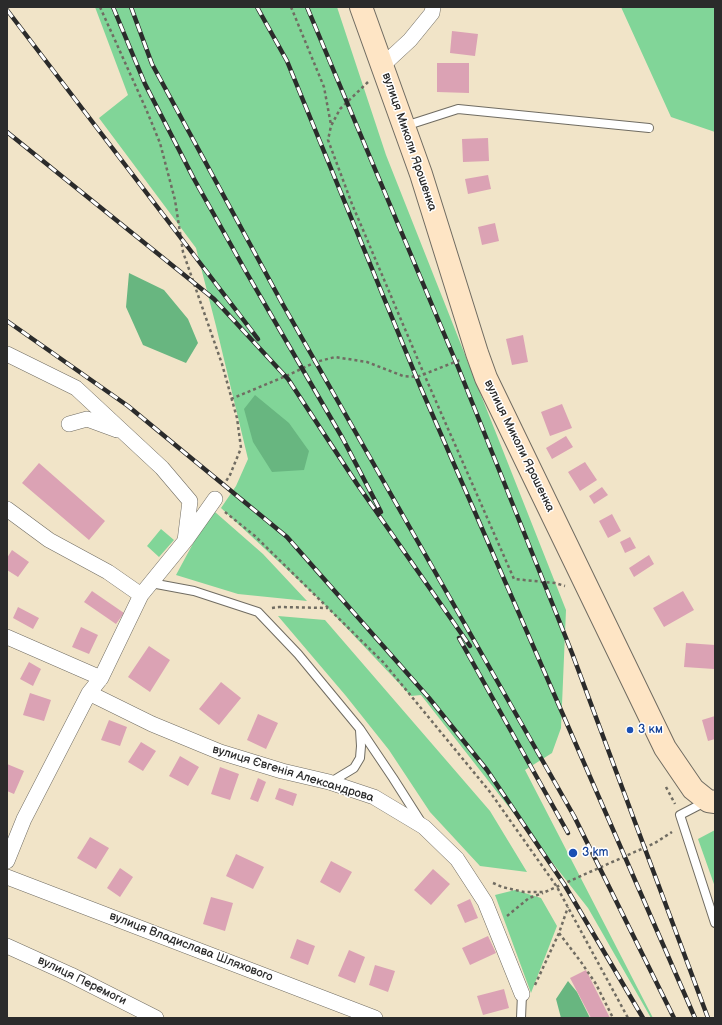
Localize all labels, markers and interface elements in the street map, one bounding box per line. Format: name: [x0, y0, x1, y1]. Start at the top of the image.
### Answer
street label: вулиця Миколи Ярошенка: [379, 71, 439, 213]
street label: вулиця Миколи Ярошенка: [481, 377, 557, 515]
place label: 3 км: [638, 723, 663, 737]
marker: 3 км: [625, 725, 635, 735]
street label: вулиця Євгенія Александрова: [210, 743, 376, 805]
place label: 3 km: [582, 846, 608, 860]
marker: 3 km: [567, 847, 579, 859]
street label: вулиця Владислава Шляхового: [107, 909, 275, 985]
street label: вулиця Перемоги: [35, 953, 129, 1009]

